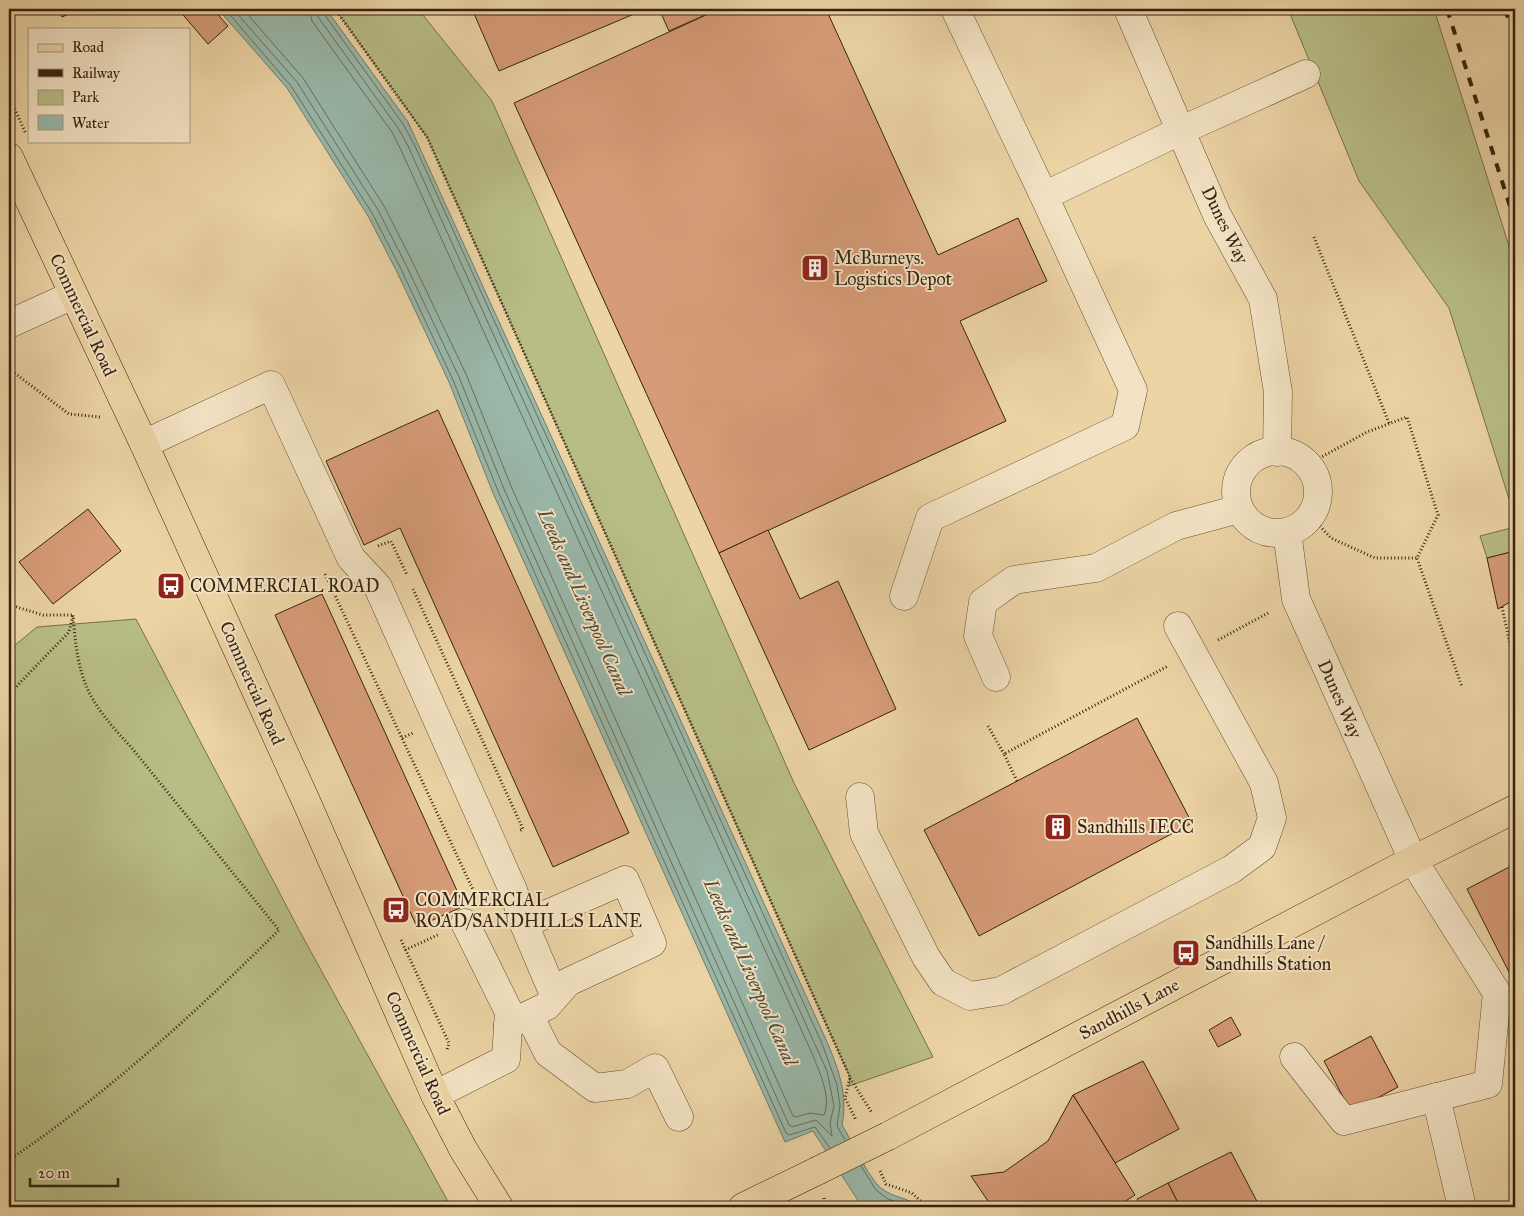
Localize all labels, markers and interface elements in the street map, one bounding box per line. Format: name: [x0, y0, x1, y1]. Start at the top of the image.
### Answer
legend: [28, 28, 190, 142]
text: Road: [72, 38, 104, 56]
text: Railway: [72, 64, 121, 82]
text: Park: [72, 88, 99, 106]
text: Water: [72, 114, 109, 132]
street label: Dunes Way: [1197, 183, 1253, 268]
place label: McBurneys. Logistics Depot: [834, 247, 953, 291]
street label: Commercial Road: [45, 250, 121, 380]
building icon: McBurneys. Logistics Depot: [800, 253, 830, 283]
water label: Leeds and Liverpool Canal: [532, 504, 637, 701]
bus stop icon: COMMERCIAL ROAD: [156, 571, 186, 601]
place label: COMMERCIAL ROAD: [190, 575, 380, 597]
street label: Commercial Road: [215, 618, 289, 748]
street label: Dunes Way: [1313, 656, 1367, 742]
building icon: Sandhills IECC: [1043, 812, 1073, 842]
place label: Sandhills IECC: [1077, 816, 1194, 838]
water label: Leeds and Liverpool Canal: [698, 874, 803, 1071]
place label: COMMERCIAL ROAD/SANDHILLS LANE: [415, 889, 642, 932]
bus stop icon: COMMERCIAL ROAD/SANDHILLS LANE: [381, 895, 411, 925]
place label: Sandhills Lane / Sandhills Station: [1205, 932, 1332, 975]
bus stop icon: Sandhills Lane / Sandhills Station: [1171, 938, 1201, 968]
street label: Sandhills Lane: [1075, 973, 1183, 1045]
street label: Commercial Road: [381, 988, 455, 1118]
scale bar: [30, 1156, 118, 1188]
text: 20 m: [38, 1164, 70, 1182]

